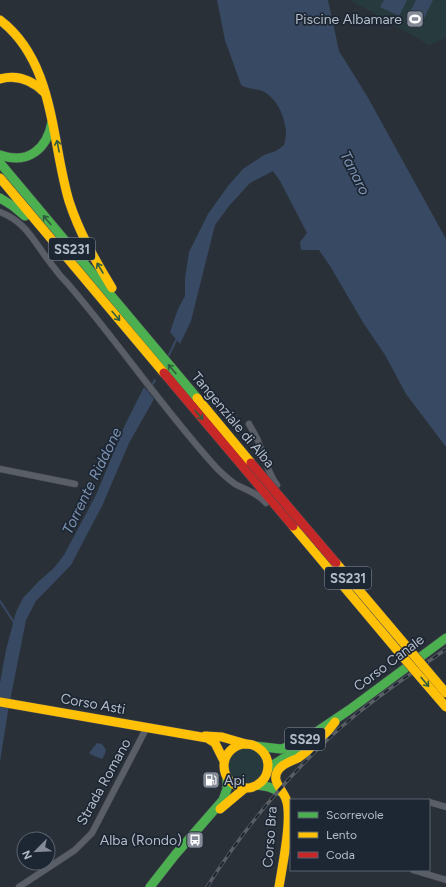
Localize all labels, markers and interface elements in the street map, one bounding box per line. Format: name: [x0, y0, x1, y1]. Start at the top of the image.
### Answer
sports icon: Piscine Albamare: [405, 9, 425, 29]
place label: Piscine Albamare: [295, 11, 402, 28]
one-way arrow: [53, 140, 61, 153]
water label: Tanaro: [336, 148, 374, 198]
one-way arrow: [43, 214, 52, 225]
road number: SS231: [49, 238, 95, 260]
one-way arrow: [95, 262, 103, 274]
one-way arrow: [111, 311, 120, 321]
one-way arrow: [167, 364, 176, 374]
street label: Tangenziale di Alba: [188, 369, 278, 471]
one-way arrow: [195, 410, 204, 421]
water label: Torrente Riddone: [58, 425, 126, 537]
road number: SS231: [325, 567, 371, 589]
street label: Corso Canale: [350, 631, 428, 695]
one-way arrow: [420, 677, 429, 687]
street label: Corso Asti: [59, 690, 127, 718]
road number: SS29: [285, 728, 325, 750]
street label: Strada Romano: [73, 736, 135, 828]
fuel station icon: Api: [201, 770, 221, 790]
place label: Api: [224, 772, 245, 789]
legend: [290, 799, 430, 871]
street label: Corso Bra: [259, 806, 281, 868]
text: Scorrevole: [326, 808, 384, 822]
text: Lento: [326, 828, 357, 842]
bus stop icon: Alba (Rondo): [185, 830, 205, 850]
north arrow: [16, 831, 56, 871]
place label: Alba (Rondo): [100, 832, 182, 849]
text: N: [20, 848, 35, 861]
text: Coda: [326, 848, 355, 862]

